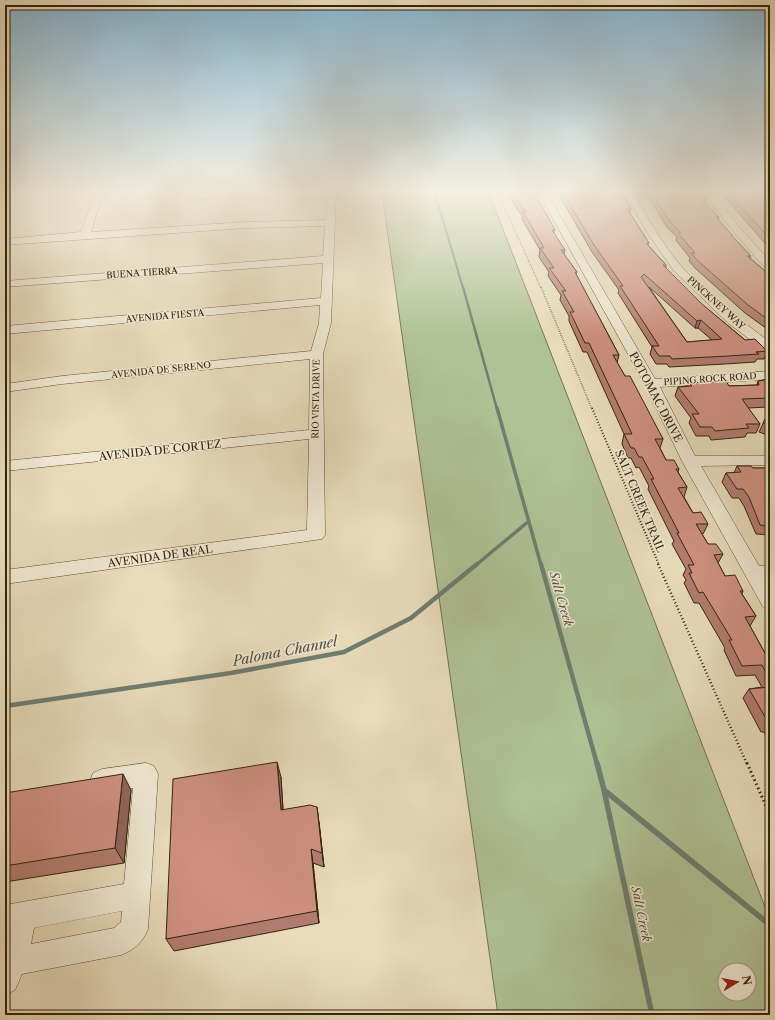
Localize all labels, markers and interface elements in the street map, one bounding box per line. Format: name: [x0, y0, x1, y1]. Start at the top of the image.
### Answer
street label: BUENA TIERRA: [106, 265, 178, 280]
street label: PINCKNEY WAY: [685, 274, 748, 332]
street label: AVENIDA FIESTA: [124, 307, 205, 325]
street label: POTOMAC DRIVE: [626, 349, 686, 445]
street label: AVENIDA DE SERENO: [110, 359, 212, 380]
street label: RIO VISTA DRIVE: [309, 359, 322, 439]
street label: PIPING ROCK ROAD: [663, 370, 757, 387]
street label: AVENIDA DE CORTEZ: [97, 437, 222, 464]
street label: SALT CREEK TRAIL: [612, 448, 668, 555]
street label: AVENIDA DE REAL: [106, 542, 214, 570]
water label: Salt Creek: [546, 569, 577, 629]
water label: Paloma Channel: [230, 632, 340, 670]
water label: Salt Creek: [628, 884, 655, 944]
north arrow: [717, 962, 757, 1002]
text: N: [739, 974, 755, 987]

